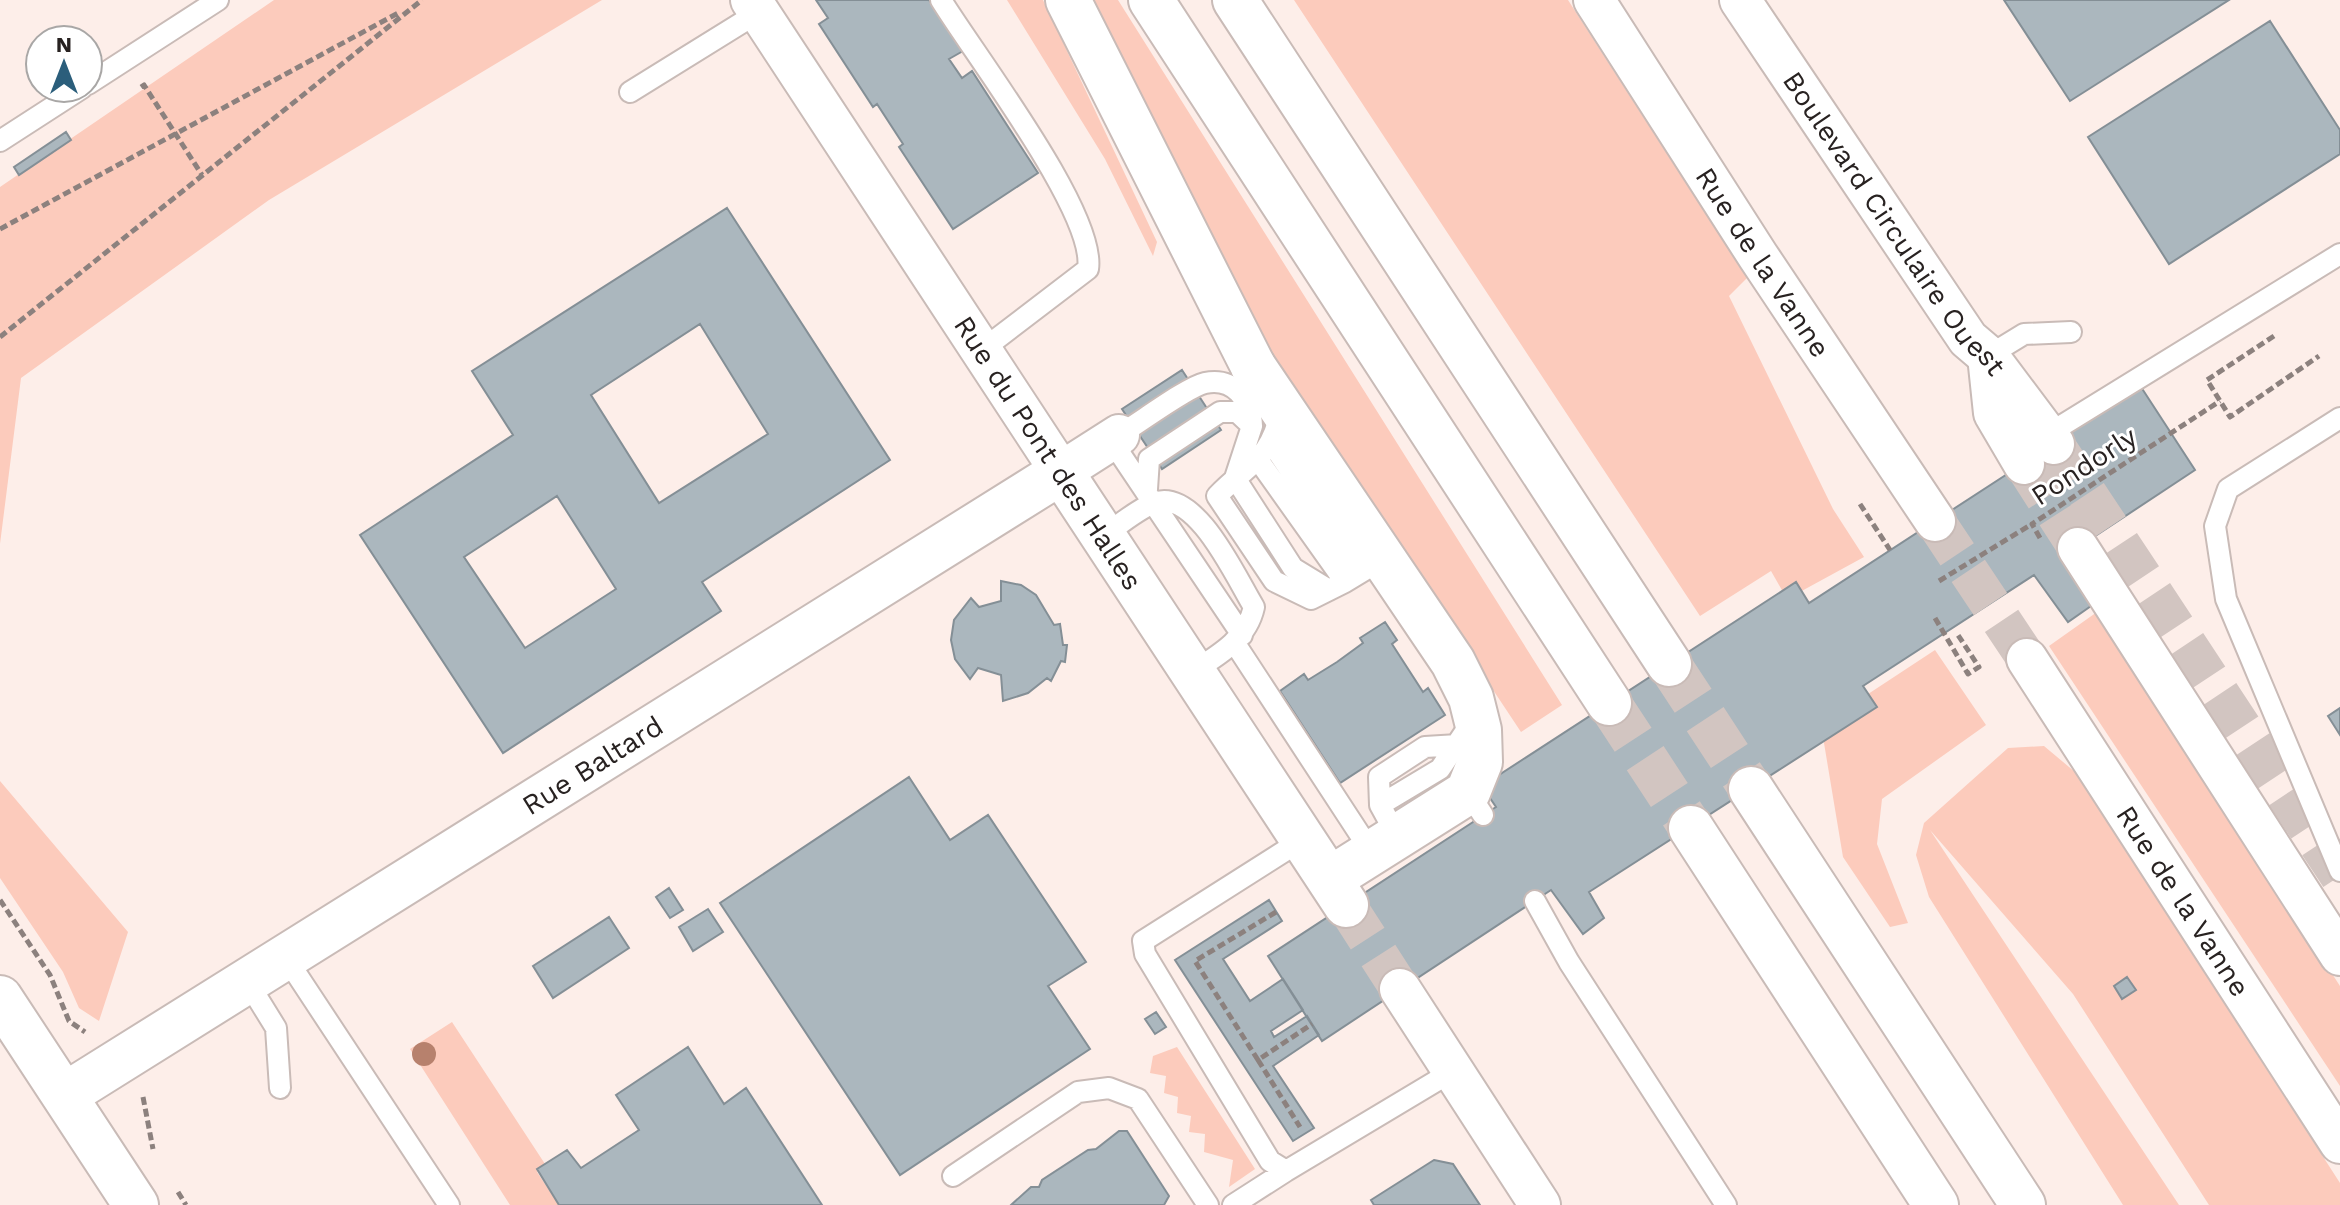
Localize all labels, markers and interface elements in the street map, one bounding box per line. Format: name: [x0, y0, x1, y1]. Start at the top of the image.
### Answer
north arrow: [24, 24, 104, 104]
text: N: [56, 32, 72, 57]
street label: Boulevard Circulaire Ouest: [1776, 65, 2013, 382]
street label: Rue de la Vanne: [1689, 161, 1837, 363]
street label: Rue du Pont des Halles: [947, 310, 1149, 596]
street label: Pondorly: [2025, 419, 2143, 512]
street label: Rue Baltard: [516, 709, 669, 821]
street label: Rue de la Vanne: [2110, 799, 2257, 1002]

